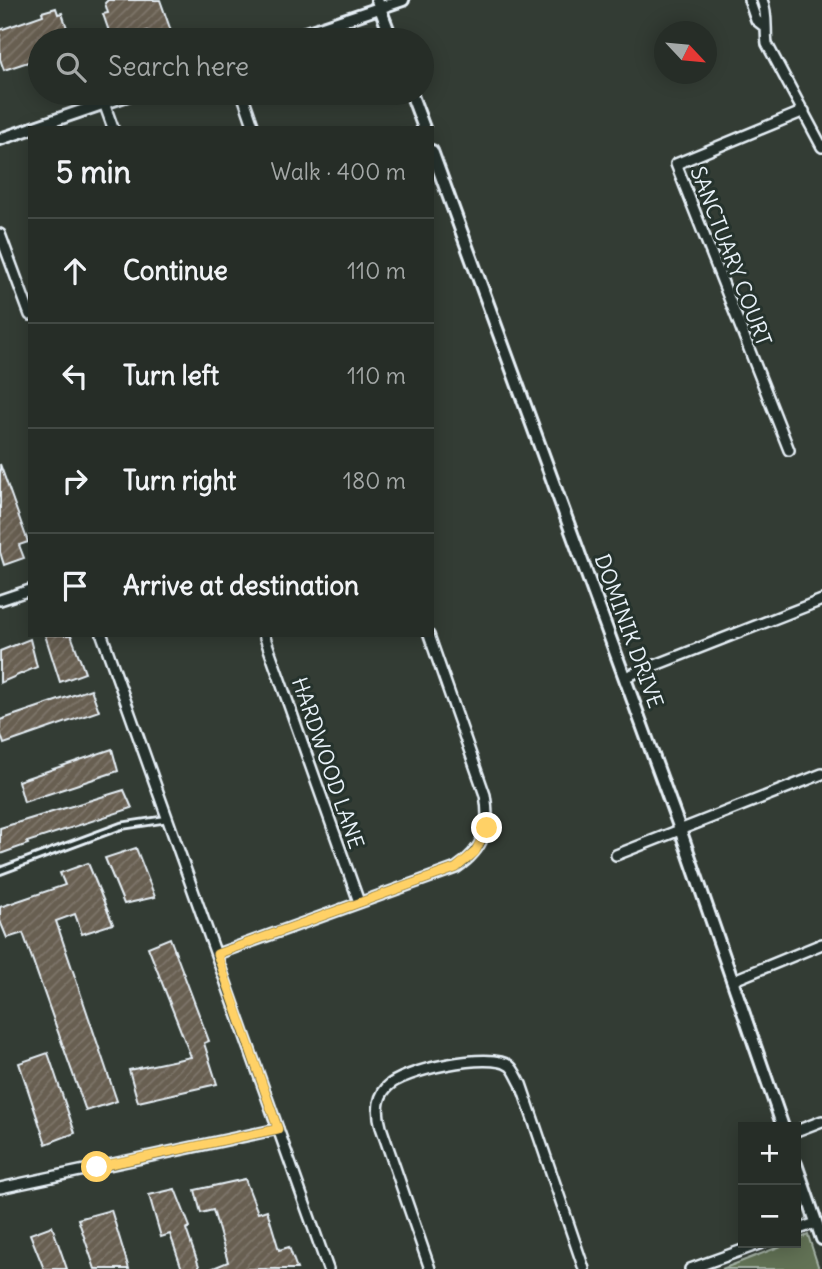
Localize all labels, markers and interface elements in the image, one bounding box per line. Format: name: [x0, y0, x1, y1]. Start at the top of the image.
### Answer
north arrow: [654, 21, 717, 84]
search box: [28, 28, 434, 105]
icon: search: [52, 48, 90, 86]
text: Search here: [108, 50, 249, 83]
text: 5 min: [56, 153, 131, 191]
text: Walk · 400 m: [271, 157, 406, 186]
street label: SANCTUARY COURT: [684, 162, 778, 350]
icon: ahead: [56, 252, 94, 290]
text: Continue: [123, 254, 228, 287]
text: 110 m: [347, 256, 406, 285]
icon: left: [56, 357, 94, 395]
text: Turn left: [123, 359, 219, 392]
text: 110 m: [347, 361, 406, 390]
icon: right: [56, 462, 94, 500]
text: Turn right: [123, 464, 236, 497]
text: 180 m: [343, 466, 406, 495]
street label: DOMINIK DRIVE: [589, 550, 669, 712]
icon: arrive: [56, 567, 94, 605]
text: Arrive at destination: [123, 569, 359, 602]
street label: HARDWOOD LANE: [286, 674, 370, 852]
route end: [471, 812, 502, 843]
map controls: [738, 1122, 801, 1248]
button: +: [738, 1122, 801, 1185]
route start: [81, 1151, 112, 1182]
button: −: [738, 1185, 801, 1248]

